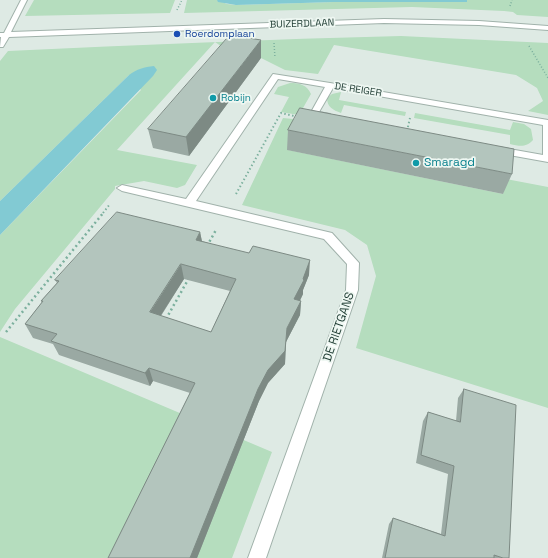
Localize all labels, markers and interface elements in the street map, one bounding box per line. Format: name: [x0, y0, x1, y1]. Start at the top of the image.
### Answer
street label: BUIZERDLAAN: [269, 17, 335, 31]
place label: Roerdomplaan: [185, 28, 255, 40]
marker: Roerdomplaan: [172, 29, 182, 39]
street label: DE REIGER: [333, 80, 383, 100]
place label: Robijn: [221, 92, 251, 104]
marker: Robijn: [208, 93, 218, 103]
place label: Smaragd: [424, 156, 475, 170]
marker: Smaragd: [411, 158, 421, 168]
street label: DE RIETGANS: [320, 290, 358, 364]

